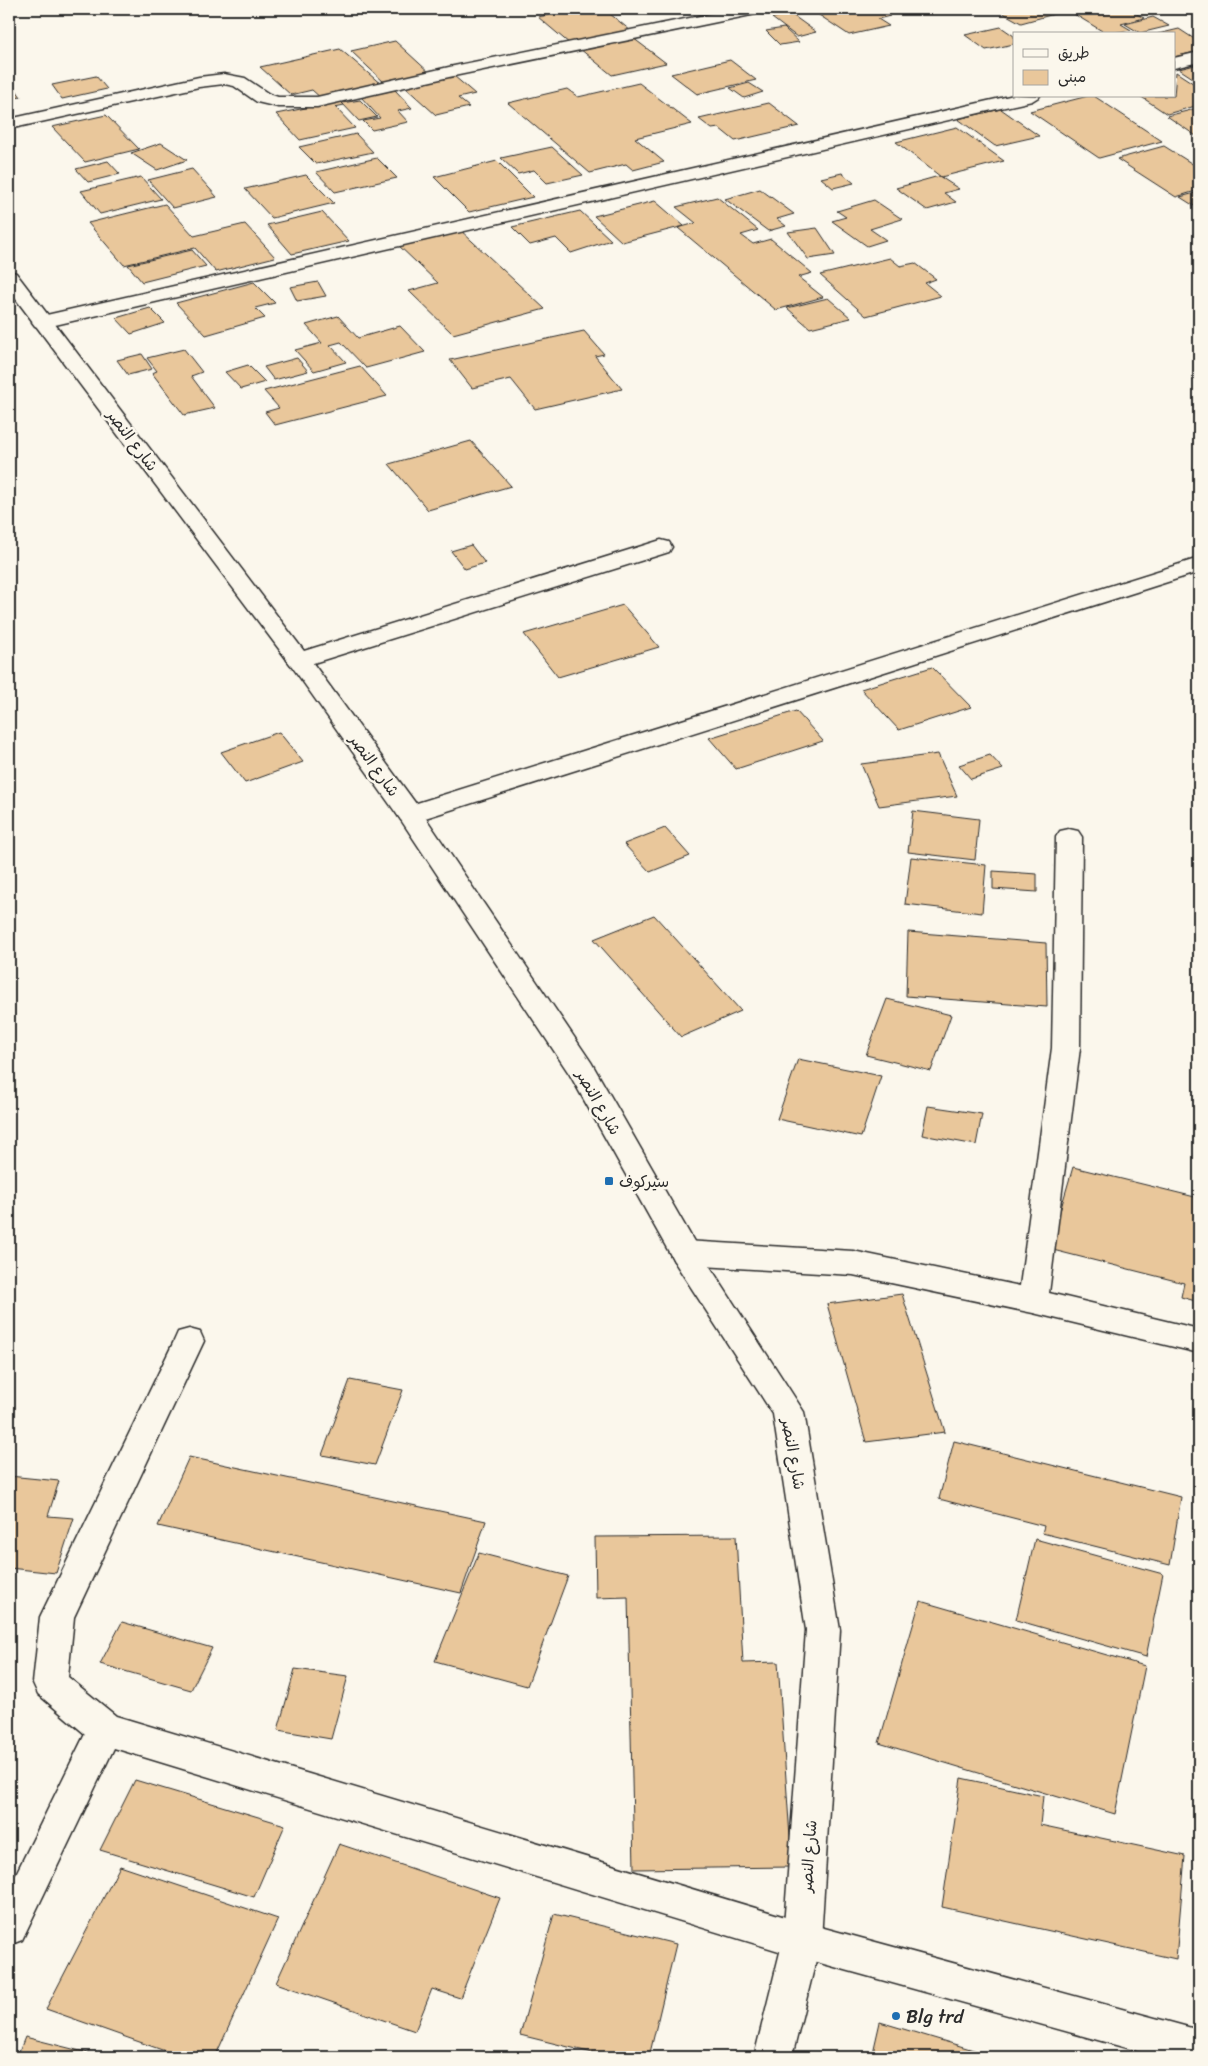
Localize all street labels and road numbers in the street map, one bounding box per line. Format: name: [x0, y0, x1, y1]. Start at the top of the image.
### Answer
street label: شارع النصر: [98, 401, 166, 478]
street label: شارع النصر: [340, 726, 408, 803]
street label: شارع النصر: [567, 1062, 629, 1141]
street label: شارع النصر: [773, 1414, 814, 1492]
street label: شارع النصر: [791, 1819, 825, 1895]

